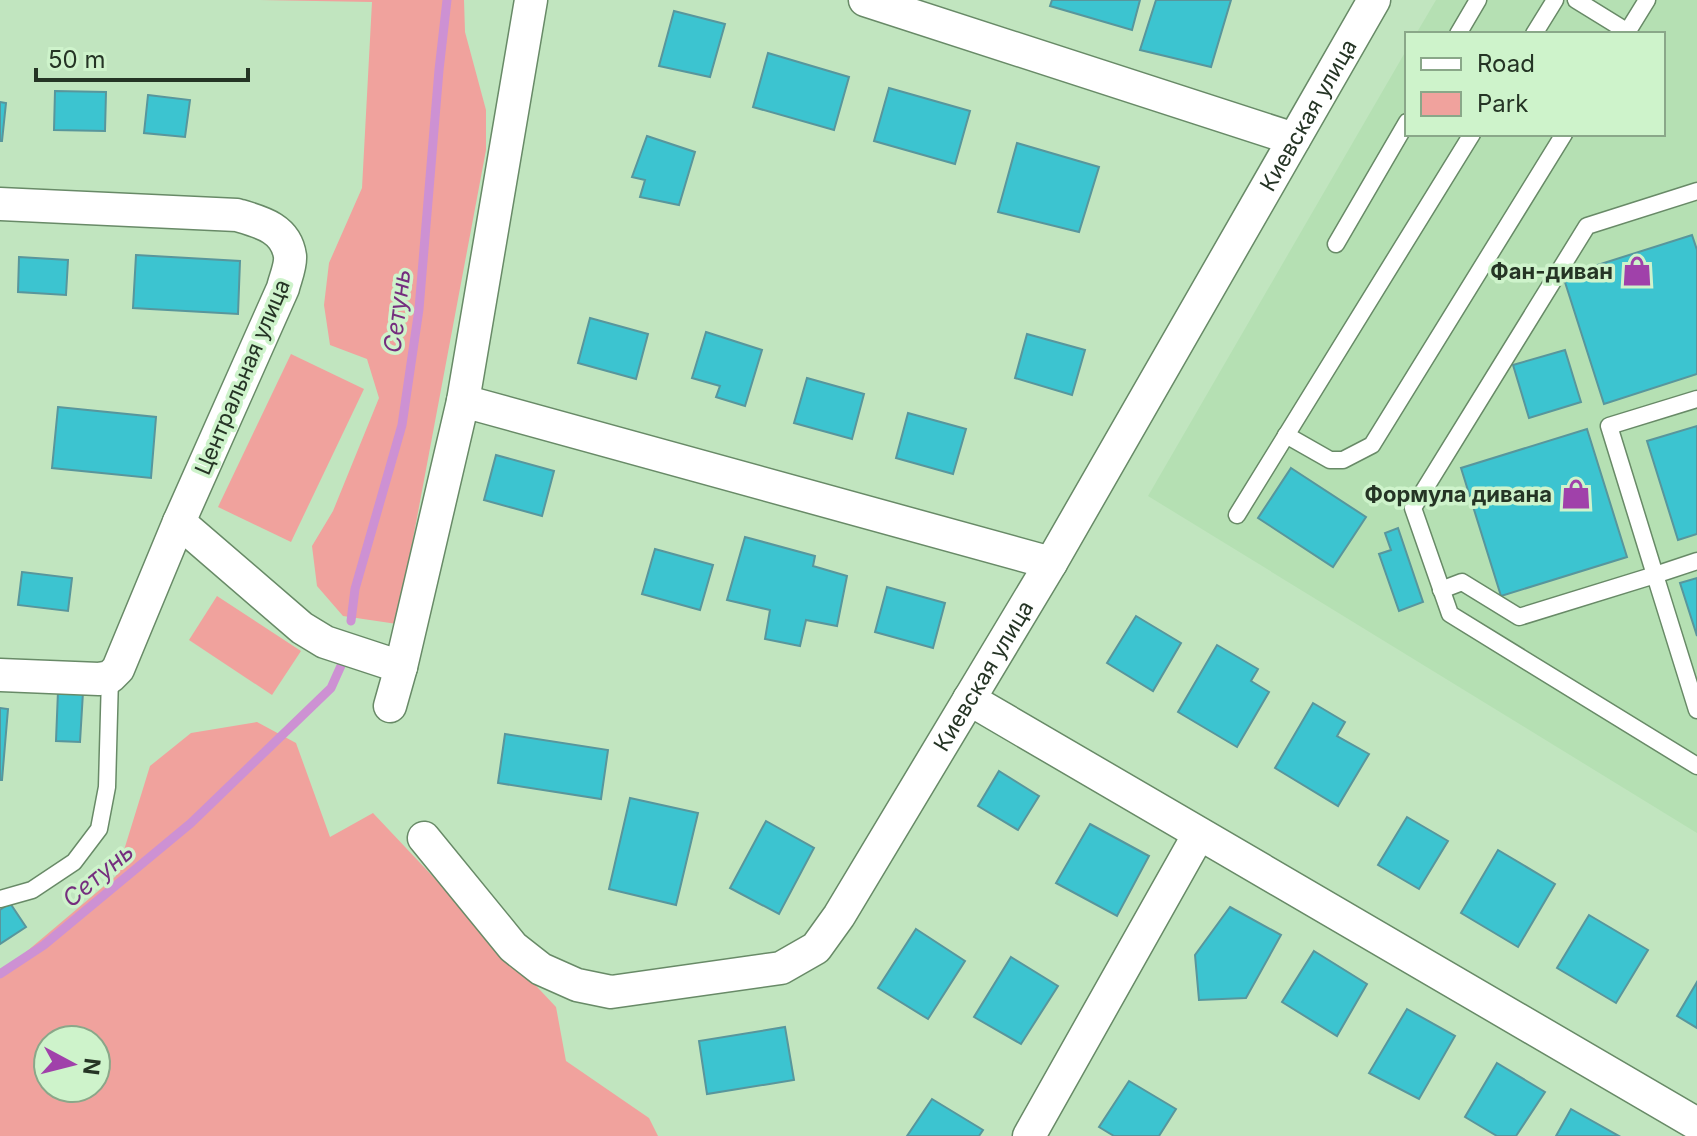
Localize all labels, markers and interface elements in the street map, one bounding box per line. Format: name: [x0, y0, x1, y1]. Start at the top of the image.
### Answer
scale bar: [36, 32, 248, 82]
legend: [1405, 32, 1665, 136]
street label: Киевская улица: [1254, 35, 1362, 196]
text: 50 m: [48, 45, 106, 74]
text: Road: [1477, 49, 1535, 78]
text: Park: [1477, 89, 1528, 118]
shop icon: Фан-диван: [1620, 254, 1654, 288]
place label: Фан-диван: [1490, 258, 1613, 284]
water label: Сетунь: [377, 268, 417, 354]
street label: Центральная улица: [189, 275, 295, 479]
shop icon: Формула дивана: [1559, 477, 1593, 511]
place label: Формула дивана: [1365, 481, 1552, 507]
street label: Киевская улица: [928, 596, 1038, 756]
water label: Сетунь: [56, 837, 140, 913]
north arrow: [32, 1024, 112, 1104]
text: N: [78, 1057, 106, 1076]

